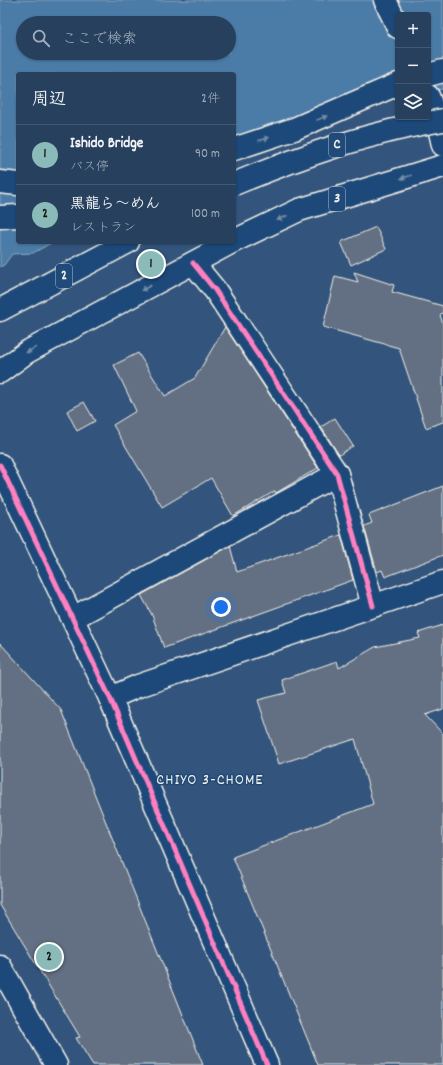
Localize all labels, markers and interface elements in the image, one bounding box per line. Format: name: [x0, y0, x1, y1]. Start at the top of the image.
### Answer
map controls: [395, 12, 431, 120]
button: +: [395, 12, 431, 48]
search box: [16, 16, 236, 60]
icon: search: [30, 27, 52, 49]
text: ここで検索: [62, 29, 137, 51]
button: −: [395, 48, 431, 84]
button: layers: [395, 84, 431, 120]
text: 周辺: [32, 89, 66, 113]
text: 2件: [201, 90, 220, 109]
one-way arrow: [316, 115, 327, 121]
text: Ishido Bridge: [70, 133, 143, 155]
road number: C: [329, 133, 345, 157]
one-way arrow: [258, 136, 270, 142]
text: 1: [44, 145, 46, 164]
text: 90 m: [195, 145, 220, 164]
text: バス停: [70, 158, 109, 177]
one-way arrow: [399, 174, 411, 180]
road number: 3: [329, 187, 345, 211]
text: 黒龍ら〜めん: [70, 194, 160, 216]
text: 2: [42, 205, 48, 224]
text: 100 m: [191, 205, 220, 224]
one-way arrow: [277, 215, 288, 221]
text: レストラン: [70, 219, 136, 238]
pin: 1: [138, 249, 164, 279]
road number: 2: [56, 264, 72, 288]
one-way arrow: [140, 285, 152, 292]
one-way arrow: [26, 347, 37, 353]
your location: [211, 597, 231, 617]
district label: CHIYO 3-CHOME: [156, 769, 264, 792]
pin: 2: [36, 942, 62, 972]

